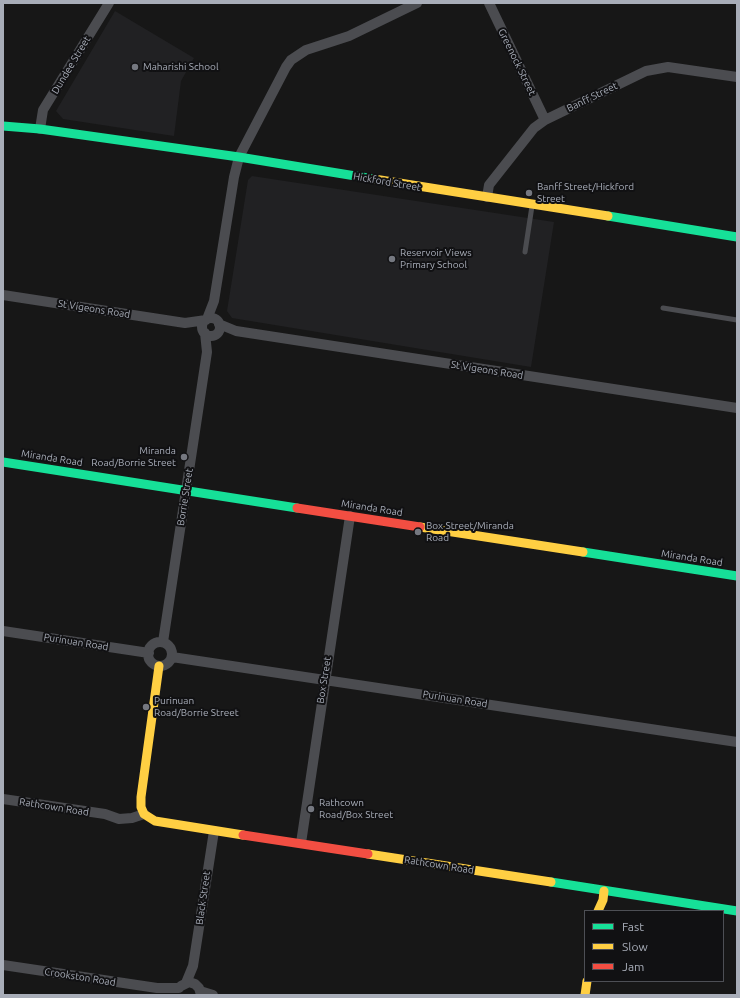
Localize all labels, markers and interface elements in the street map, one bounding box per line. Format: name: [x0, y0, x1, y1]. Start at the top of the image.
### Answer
street label: Greenock Street: [496, 27, 538, 97]
street label: Dundee Street: [49, 34, 93, 96]
place label: Maharishi School: [143, 61, 219, 73]
marker: Maharishi School: [130, 62, 140, 72]
street label: Banff Street: [565, 80, 619, 114]
street label: Hickford Street: [352, 170, 422, 194]
place label: Banff Street/Hickford Street: [537, 181, 634, 204]
marker: Banff Street/Hickford Street: [524, 188, 534, 198]
place label: Reservoir Views Primary School: [400, 247, 472, 270]
marker: Reservoir Views Primary School: [387, 254, 397, 264]
street label: St Vigeons Road: [57, 297, 131, 321]
street label: St Vigeons Road: [450, 358, 524, 382]
place label: Miranda Road/Borrie Street: [91, 445, 176, 468]
street label: Miranda Road: [20, 447, 84, 469]
marker: Miranda Road/Borrie Street: [179, 452, 189, 462]
street label: Borrie Street: [175, 467, 195, 527]
street label: Miranda Road: [340, 497, 404, 519]
place label: Box Street/Miranda Road: [426, 520, 514, 544]
marker: Box Street/Miranda Road: [413, 527, 423, 537]
street label: Miranda Road: [660, 547, 724, 569]
street label: Purinuan Road: [43, 631, 109, 653]
street label: Box Street: [314, 656, 334, 704]
street label: Purinuan Road: [422, 688, 488, 710]
place label: Purinuan Road/Borrie Street: [154, 695, 239, 718]
marker: Purinuan Road/Borrie Street: [141, 702, 151, 712]
street label: Rathcown Road: [18, 796, 90, 818]
place label: Rathcown Road/Box Street: [319, 797, 393, 820]
marker: Rathcown Road/Box Street: [306, 804, 316, 814]
street label: Rathcown Road: [403, 854, 475, 876]
street label: Black Street: [193, 870, 213, 926]
legend: [584, 910, 724, 982]
text: Fast: [622, 920, 644, 933]
text: Slow: [622, 940, 648, 953]
text: Jam: [622, 960, 644, 973]
street label: Crookston Road: [44, 965, 116, 989]

